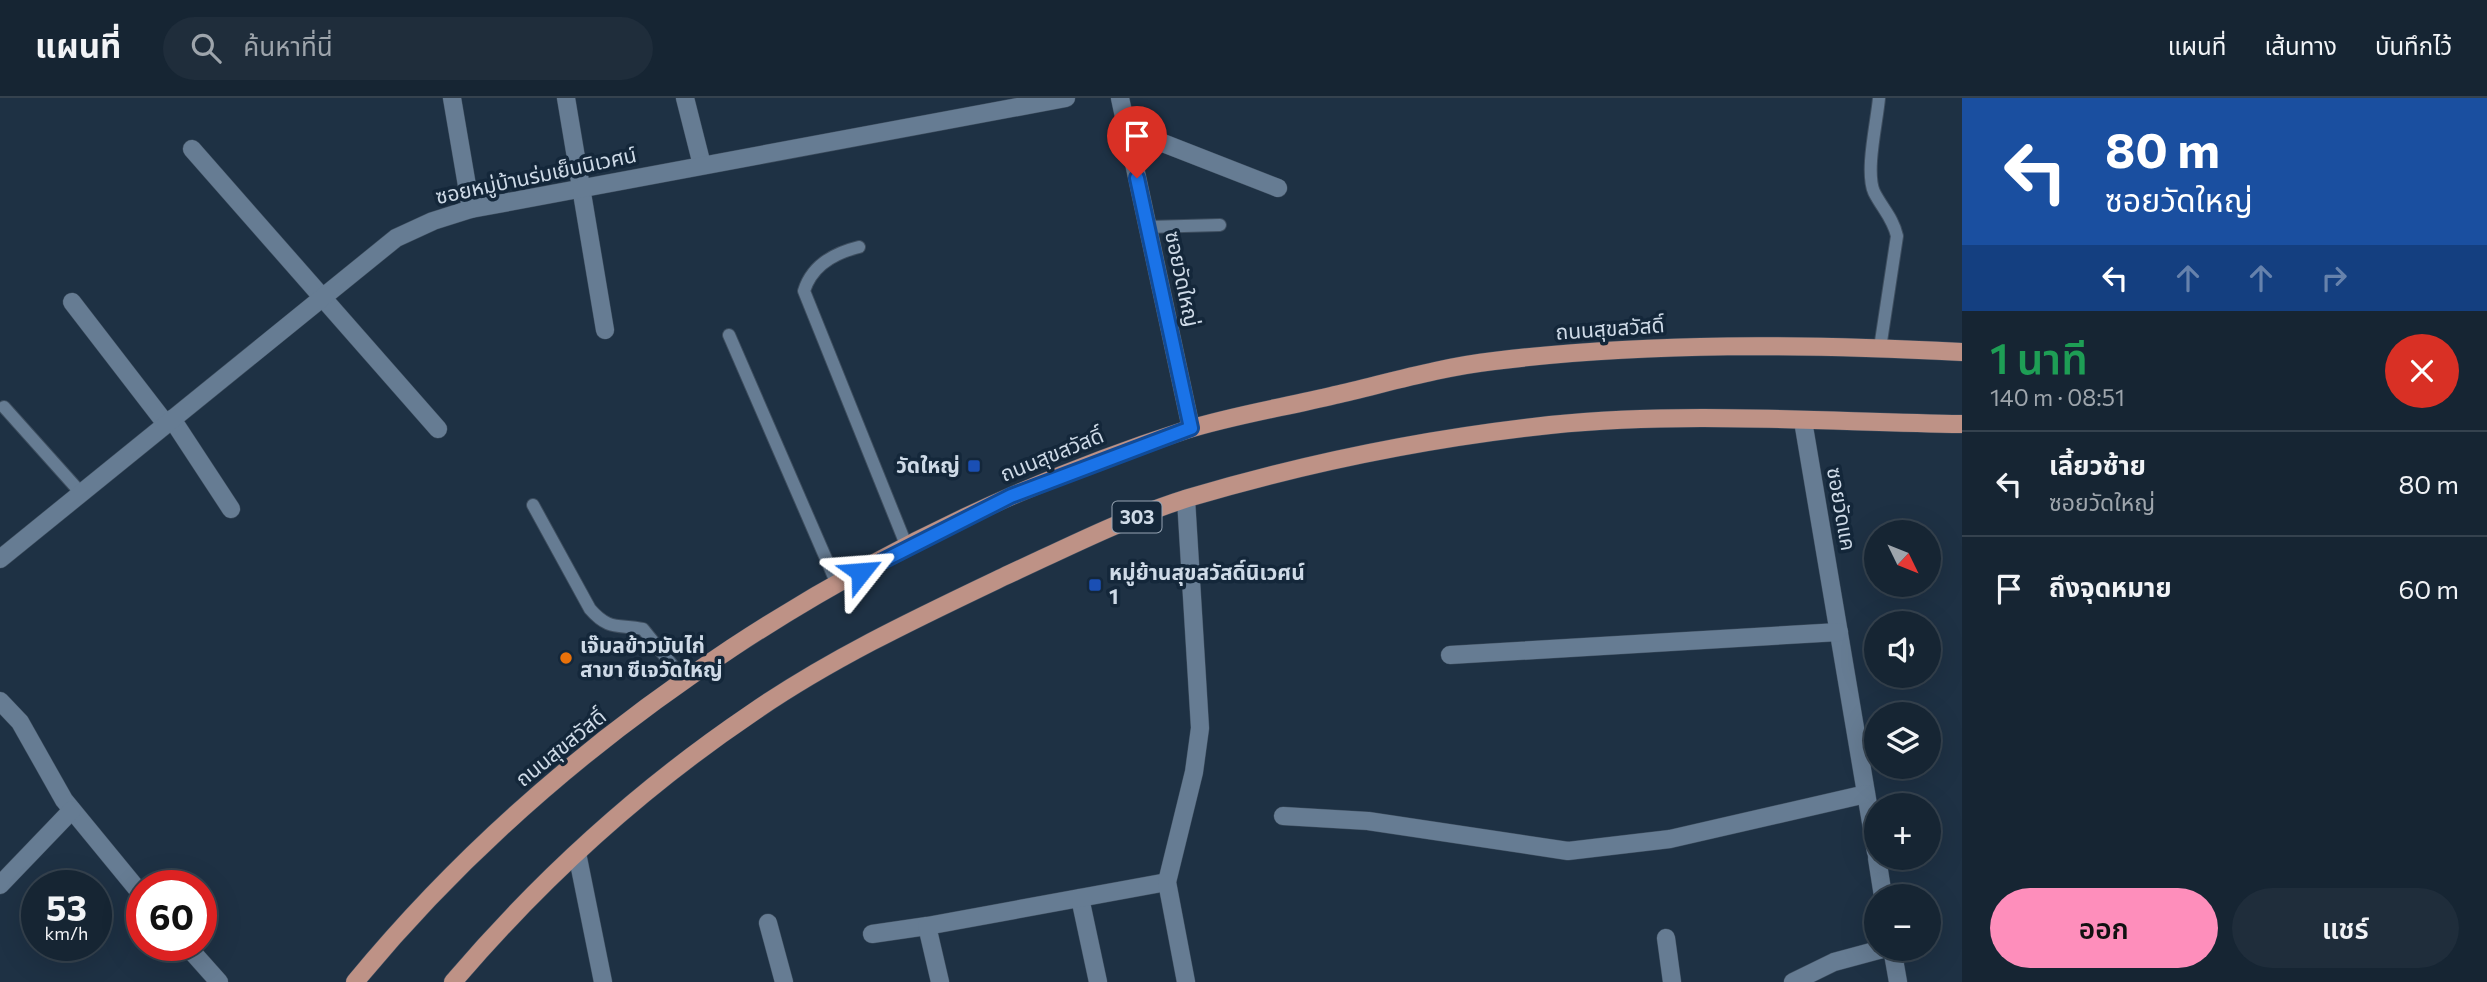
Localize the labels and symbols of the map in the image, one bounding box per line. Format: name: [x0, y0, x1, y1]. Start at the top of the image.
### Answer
pin: [1107, 106, 1167, 178]
street label: ซอยหมู่บ้านร่มเย็นนิเวศน์: [433, 141, 639, 210]
street label: ซอยวัดใหญ่: [1161, 229, 1206, 329]
street label: ถนนสุขสวัสดิ์: [1555, 311, 1665, 346]
street label: ถนนสุขสวัสดิ์: [996, 422, 1107, 488]
place label: วัดใหญ่: [896, 452, 960, 477]
marker: วัดใหญ่: [966, 458, 982, 474]
street label: ซอยวัดแค: [1823, 465, 1862, 552]
road number: 303: [1112, 502, 1162, 532]
north arrow: [1864, 520, 1941, 597]
position arrow: [824, 535, 898, 609]
place label: หมู่ย้านสุขสวัสดิ์นิเวศน์ 1: [1109, 559, 1305, 608]
marker: หมู่ย้านสุขสวัสดิ์นิเวศน์ 1: [1087, 577, 1103, 593]
place label: เจ๊มลข้าวมันไก่ สาขา ซีเจวัดใหญ่: [580, 632, 723, 681]
marker: เจ๊มลข้าวมันไก่ สาขา ซีเจวัดใหญ่: [558, 650, 574, 666]
street label: ถนนสุขสวัสดิ์: [510, 703, 612, 792]
speed limit sign: 60: [126, 870, 217, 961]

